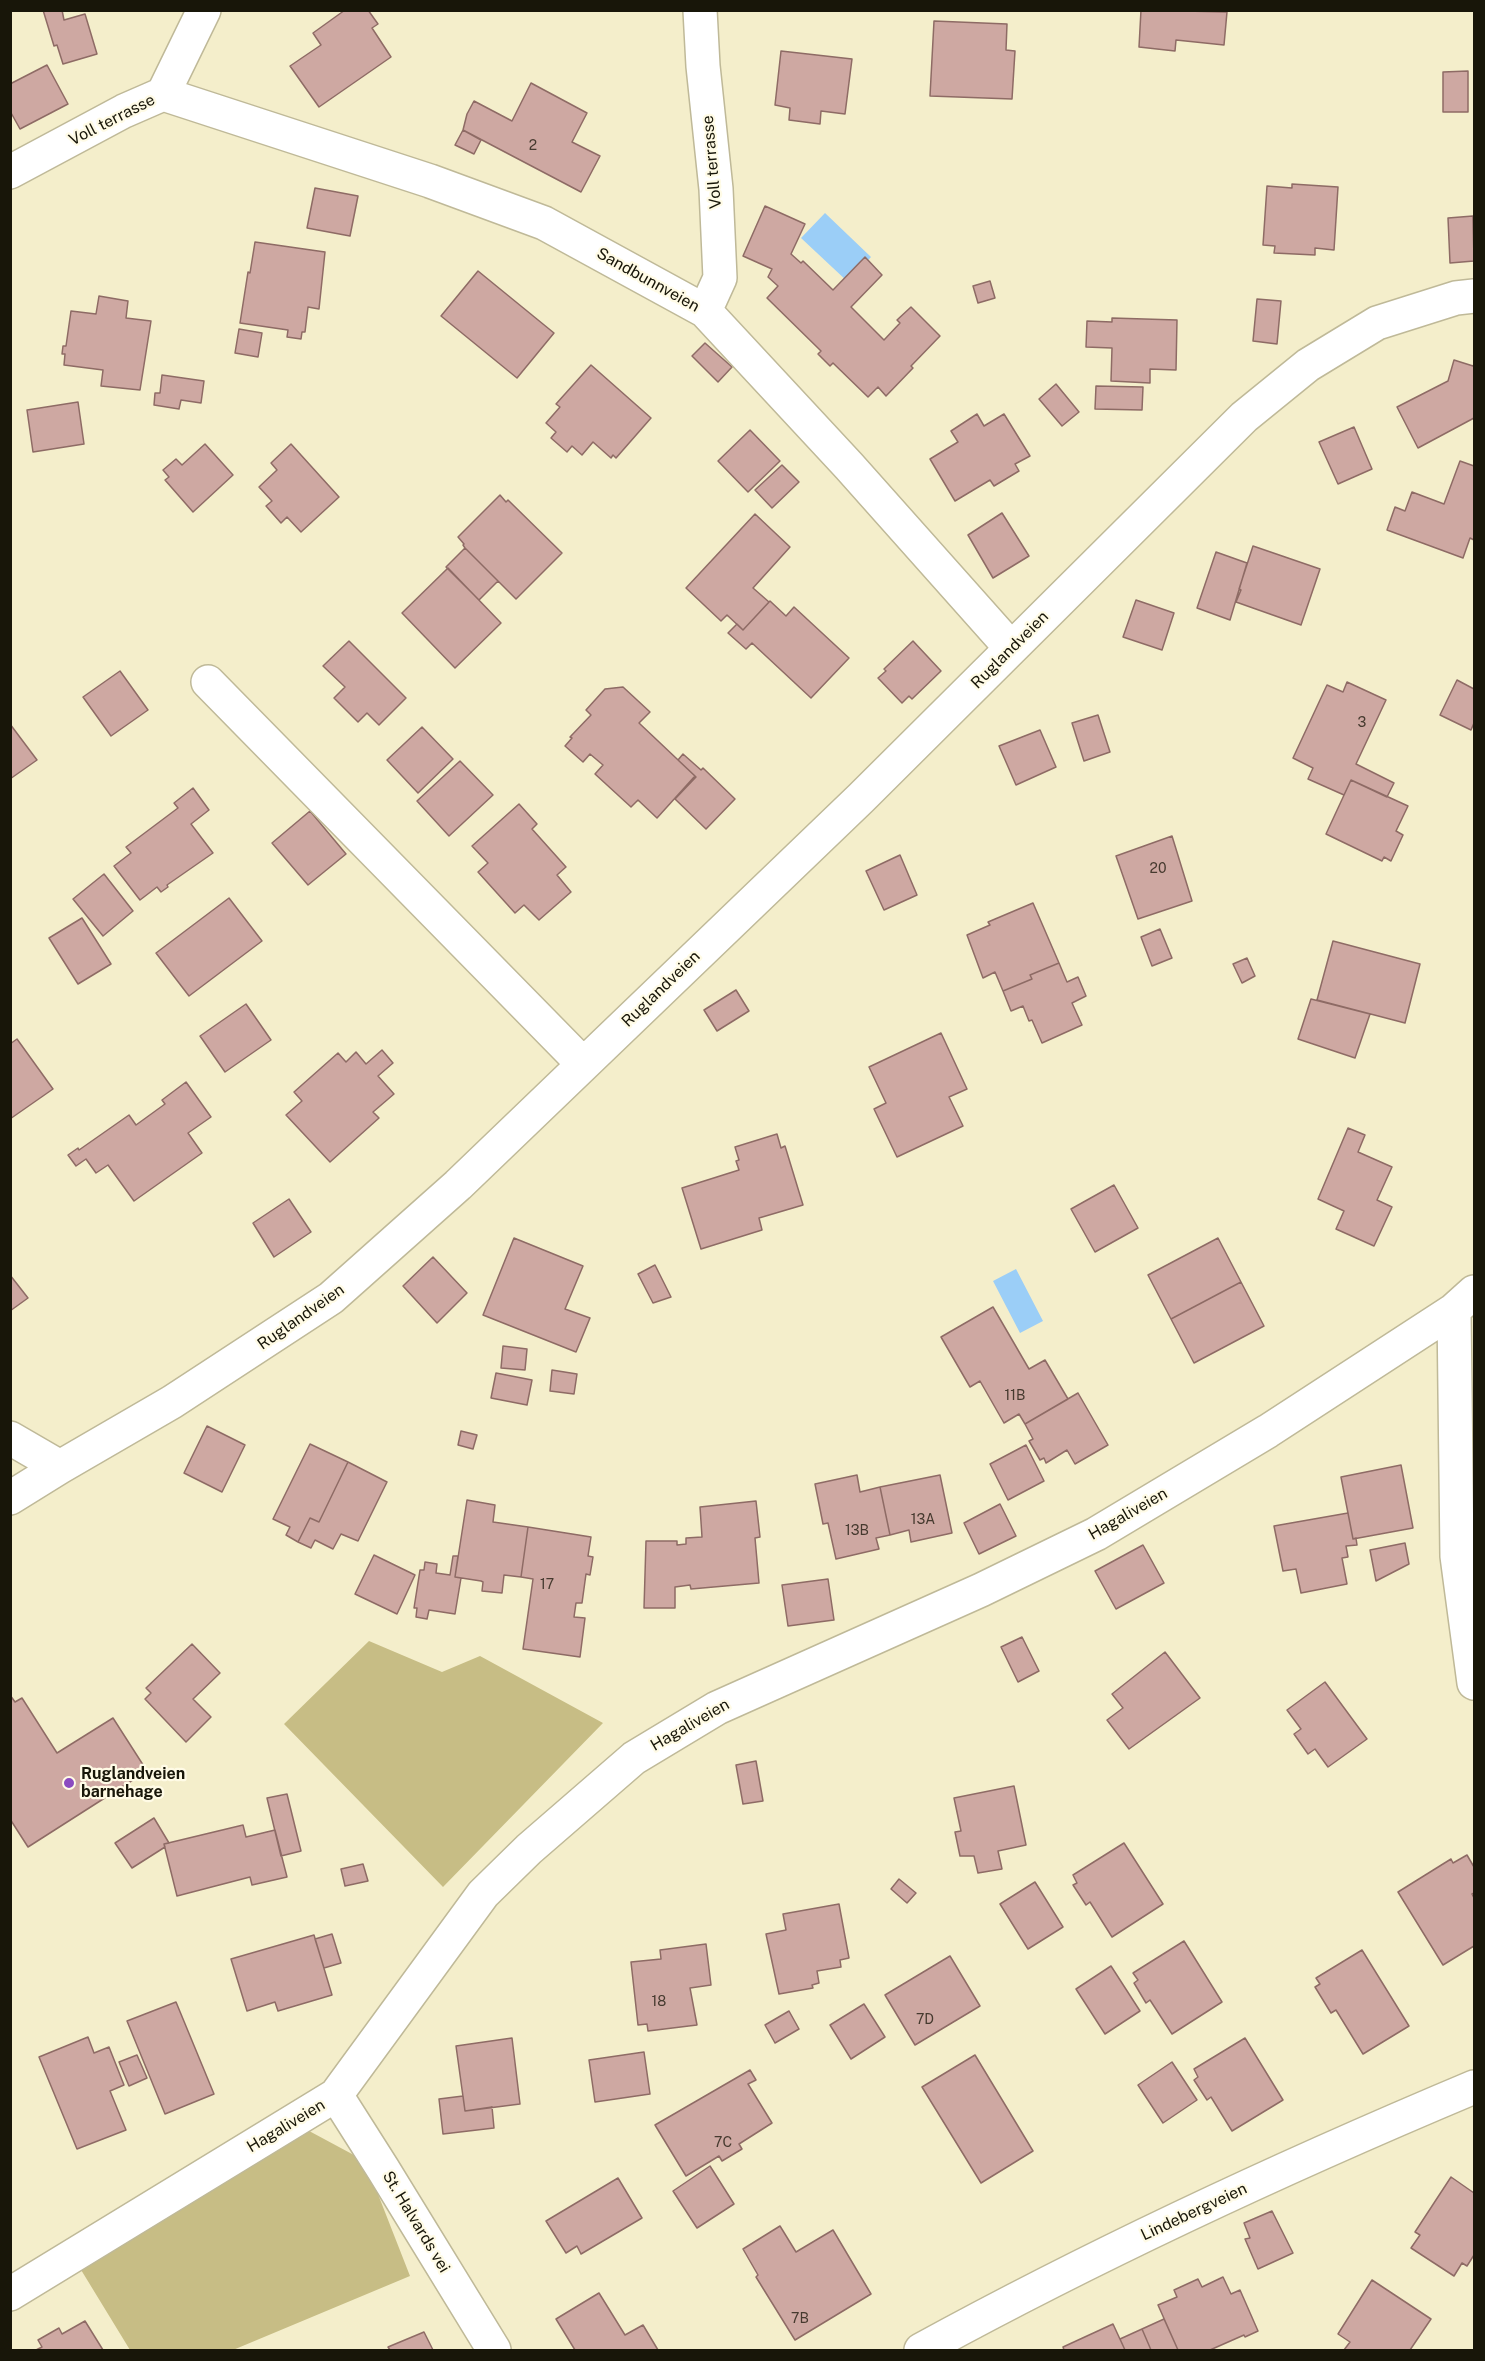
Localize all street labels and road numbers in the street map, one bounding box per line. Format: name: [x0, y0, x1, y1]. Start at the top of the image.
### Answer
street label: Voll terrasse: [66, 90, 158, 150]
street label: Voll terrasse: [698, 114, 726, 210]
street label: Sandbunnveien: [593, 244, 703, 316]
street label: Ruglandveien: [967, 607, 1053, 693]
street label: Ruglandveien: [618, 947, 704, 1031]
street label: Ruglandveien: [254, 1280, 348, 1354]
street label: Hagaliveien: [1085, 1484, 1171, 1544]
street label: Hagaliveien: [647, 1695, 733, 1755]
street label: Hagaliveien: [244, 2095, 328, 2157]
street label: St. Halvards vei: [378, 2168, 454, 2276]
street label: Lindebergveien: [1138, 2179, 1250, 2245]

